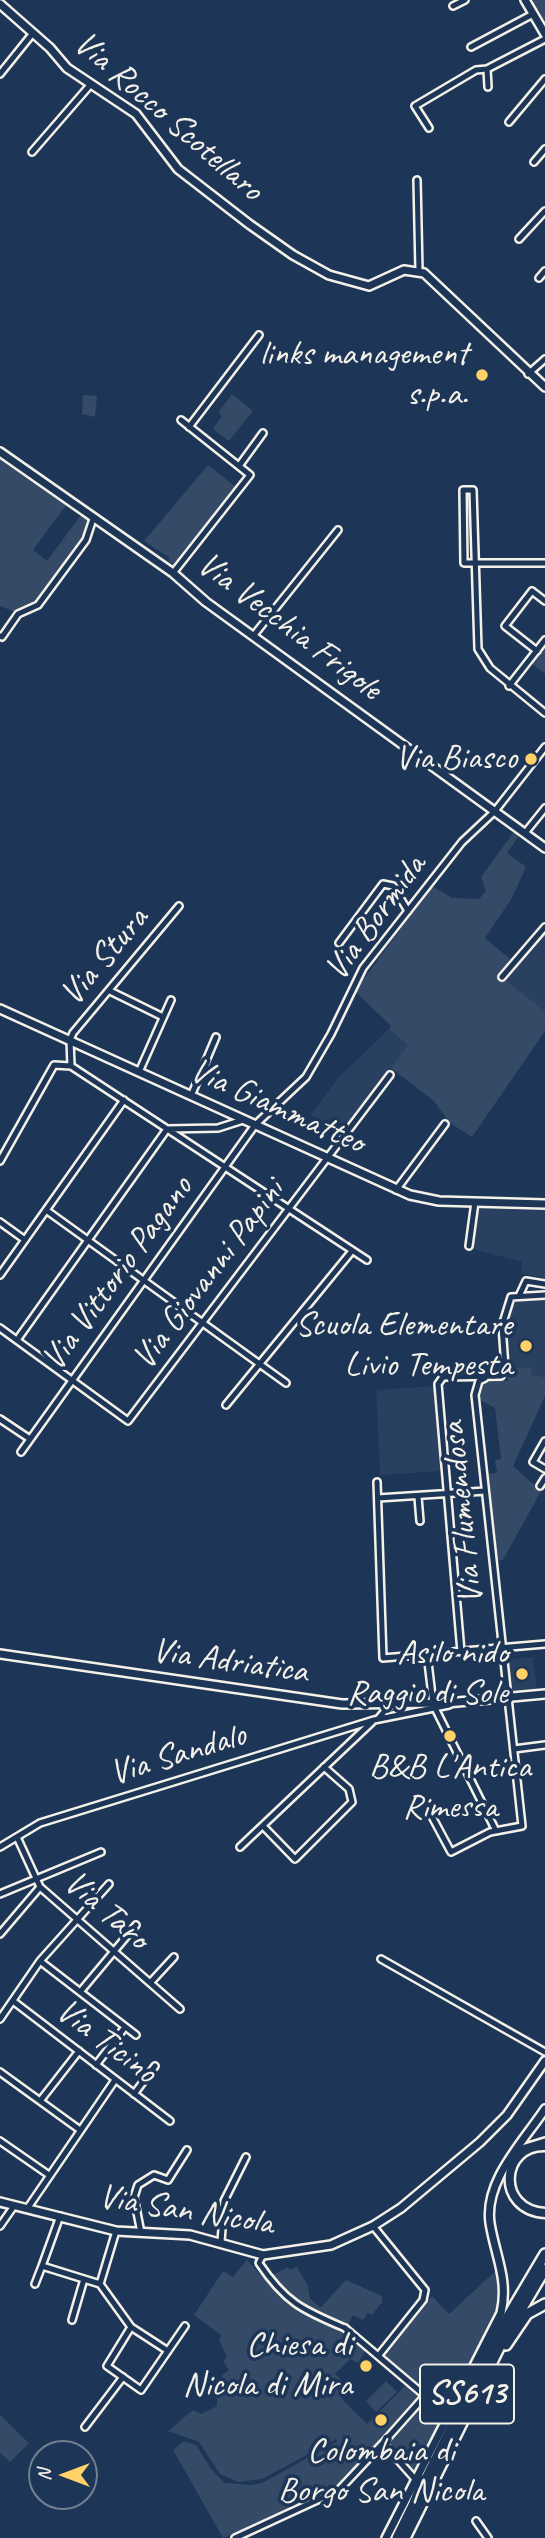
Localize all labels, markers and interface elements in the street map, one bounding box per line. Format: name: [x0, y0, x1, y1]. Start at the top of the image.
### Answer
street label: Via Rocco Scotellaro: [65, 23, 271, 211]
place label: links management s.p.a.: [260, 334, 468, 416]
marker: links management s.p.a.: [474, 367, 490, 383]
street label: Via Vecchia Frigole: [188, 544, 390, 710]
place label: Via Biasco: [395, 738, 517, 780]
marker: Via Biasco: [523, 751, 539, 767]
street label: Via Bormida: [316, 847, 436, 989]
street label: Via Stura: [52, 899, 158, 1015]
street label: Via Giammatteo: [183, 1050, 371, 1164]
street label: Via Vittorio Pagano: [33, 1169, 203, 1379]
street label: Via Giovanni Papini: [124, 1172, 294, 1378]
place label: Scuola Elementare Livio Tempesta: [295, 1305, 512, 1387]
marker: Scuola Elementare Livio Tempesta: [518, 1338, 534, 1354]
street label: Via Flumendosa: [433, 1420, 493, 1606]
street label: Via Adriatica: [150, 1630, 310, 1694]
place label: Asilo nido Raggio di Sole: [347, 1633, 508, 1715]
marker: Asilo nido Raggio di Sole: [514, 1666, 530, 1682]
street label: Via Sandalo: [105, 1714, 251, 1796]
marker: B&B L'Antica Rimessa: [442, 1728, 458, 1744]
place label: B&B L'Antica Rimessa: [369, 1747, 531, 1829]
street label: Via Taro: [55, 1863, 157, 1959]
street label: Via Ticino: [47, 1990, 165, 2094]
street label: Via San Nicola: [96, 2177, 276, 2245]
place label: Chiesa di Nicola di Mira: [183, 2325, 352, 2407]
marker: Chiesa di Nicola di Mira: [358, 2358, 374, 2374]
road number: SS613: [420, 2364, 514, 2424]
marker: Colombaia di Borgo San Nicola: [373, 2412, 389, 2428]
place label: Colombaia di Borgo San Nicola: [278, 2431, 484, 2513]
north arrow: [28, 2440, 98, 2510]
text: N: [32, 2469, 56, 2481]

